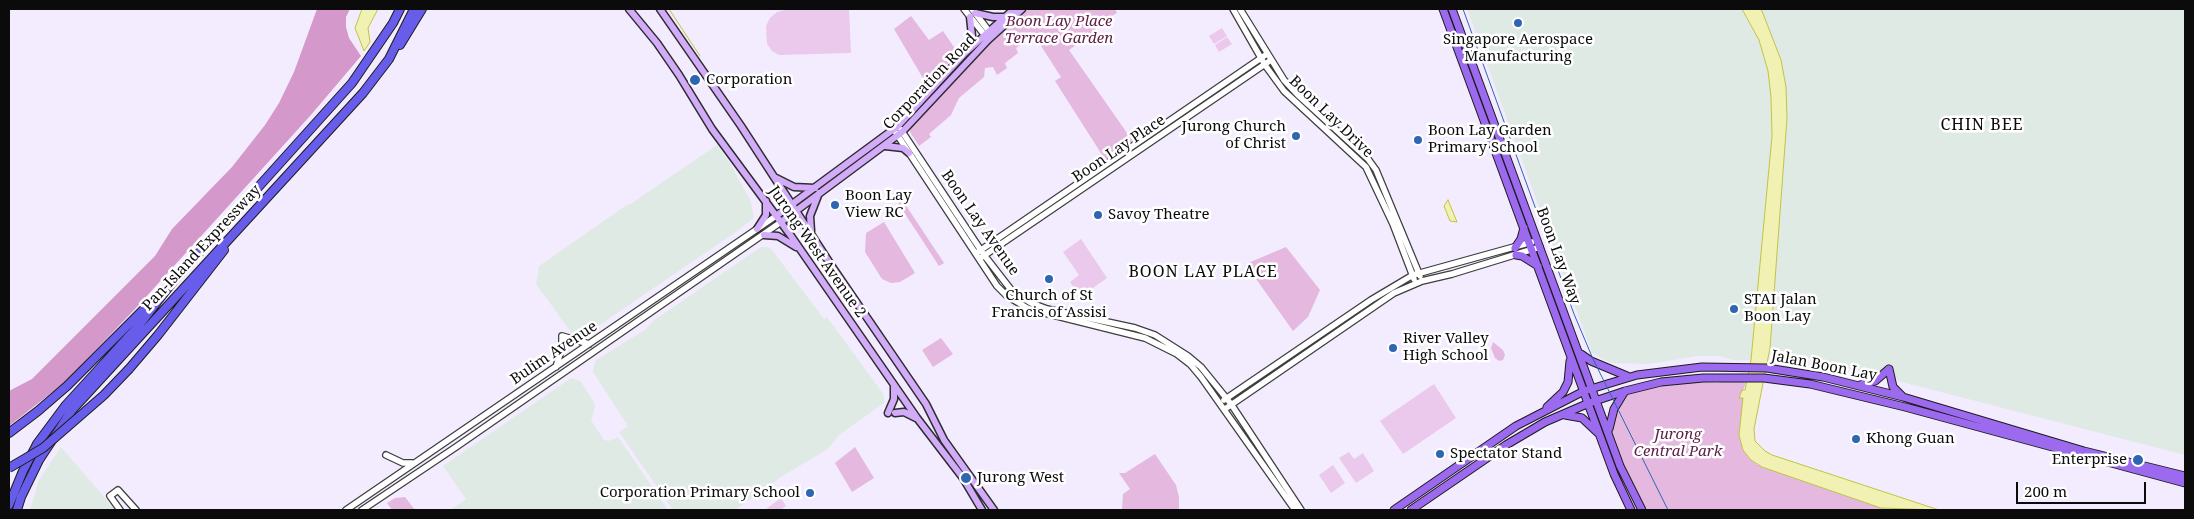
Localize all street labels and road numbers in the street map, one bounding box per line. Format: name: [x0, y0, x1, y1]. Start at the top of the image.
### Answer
street label: Corporation Road: [880, 30, 980, 134]
street label: Boon Lay Drive: [1285, 72, 1377, 162]
street label: Boon Lay Place: [1069, 111, 1169, 187]
street label: Boon Lay Avenue: [937, 167, 1023, 279]
street label: Pan-Island Expressway: [139, 181, 265, 315]
street label: Jurong West Avenue 2: [765, 183, 869, 321]
street label: Boon Lay Way: [1532, 205, 1584, 307]
street label: Bulim Avenue: [507, 317, 601, 389]
street label: Jalan Boon Lay: [1770, 347, 1878, 385]

